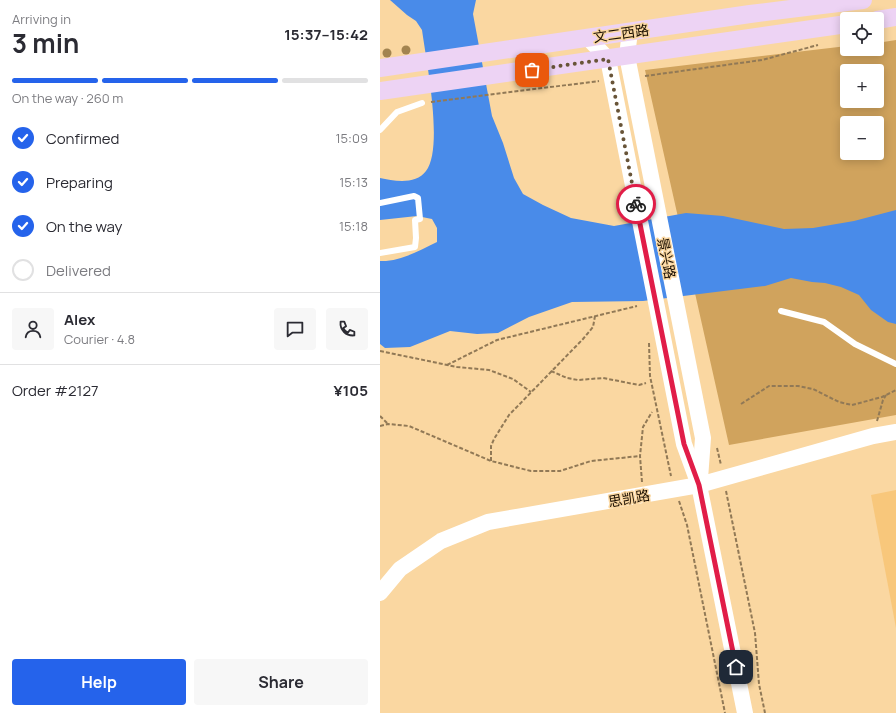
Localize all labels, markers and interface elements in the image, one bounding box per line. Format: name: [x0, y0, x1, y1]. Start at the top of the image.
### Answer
text: Arriving in: [12, 10, 71, 28]
map controls: [840, 12, 884, 160]
button: locate: [840, 12, 884, 56]
street label: 文二西路: [592, 20, 650, 46]
text: 15:37–15:42: [284, 24, 368, 45]
text: 3 min: [12, 25, 79, 61]
pin: [515, 53, 549, 87]
icon: bag: [521, 59, 543, 81]
button: +: [840, 64, 884, 108]
text: On the way · 260 m: [12, 89, 123, 107]
button: −: [840, 116, 884, 160]
icon: check: [12, 127, 34, 149]
text: Confirmed: [46, 128, 119, 149]
text: 15:09: [336, 129, 368, 147]
icon: check: [12, 171, 34, 193]
text: Preparing: [46, 172, 113, 193]
text: 15:13: [339, 173, 368, 191]
courier: [616, 184, 656, 224]
icon: bike: [625, 193, 647, 215]
icon: check: [12, 215, 34, 237]
text: On the way: [46, 216, 122, 237]
text: 15:18: [339, 217, 368, 235]
street label: 景兴路: [654, 236, 680, 280]
text: Delivered: [46, 260, 111, 281]
button: person: [12, 308, 54, 350]
button: chat: [274, 308, 316, 350]
button: phone: [326, 308, 368, 350]
text: Alex: [64, 309, 95, 330]
text: Courier · 4.8: [64, 330, 135, 348]
text: Order #2127: [12, 380, 98, 401]
text: ¥105: [334, 380, 368, 401]
street label: 思凯路: [607, 485, 651, 511]
pin: [719, 650, 753, 684]
icon: home: [725, 656, 747, 678]
button: Help: [12, 659, 186, 705]
button: Share: [194, 659, 368, 705]

